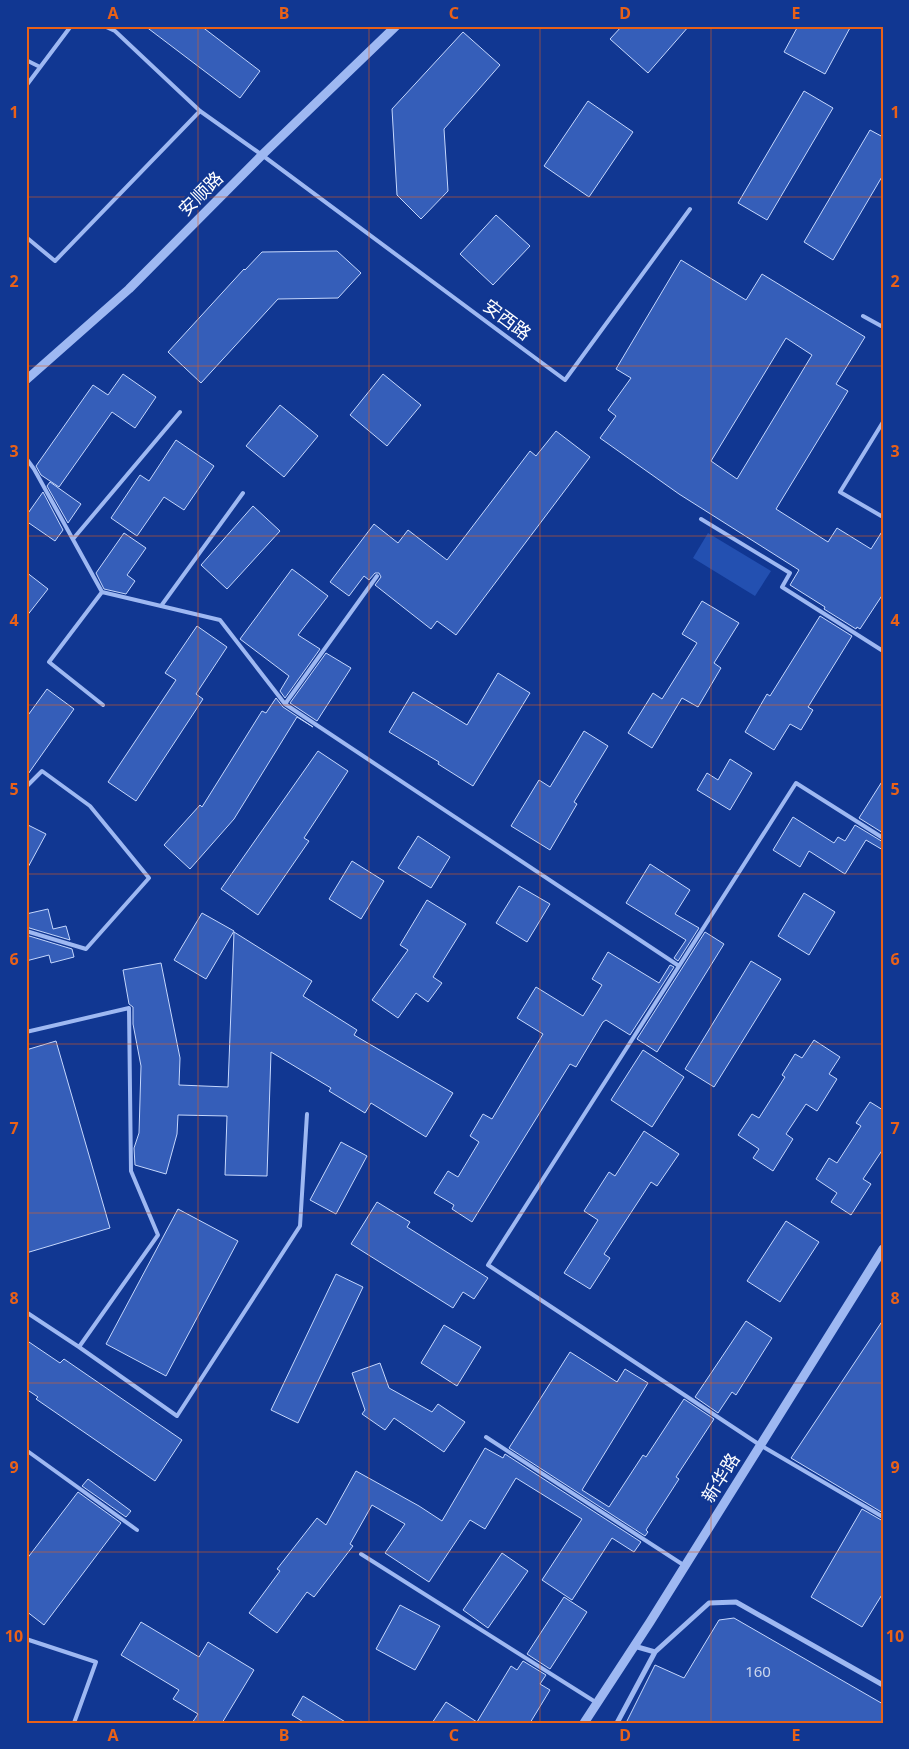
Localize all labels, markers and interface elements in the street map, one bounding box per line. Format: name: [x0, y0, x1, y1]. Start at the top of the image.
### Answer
text: A: [107, 2, 119, 24]
text: B: [279, 2, 289, 24]
text: C: [449, 2, 459, 24]
text: D: [619, 2, 631, 24]
text: E: [792, 2, 801, 24]
text: 1: [9, 101, 19, 123]
text: 1: [890, 101, 900, 123]
street label: 安顺路: [173, 166, 228, 221]
text: 2: [9, 270, 19, 292]
text: 2: [890, 270, 900, 292]
street label: 安西路: [479, 293, 536, 345]
text: 3: [9, 440, 19, 462]
text: 3: [890, 440, 900, 462]
text: 4: [9, 609, 19, 631]
text: 4: [890, 609, 900, 631]
text: 5: [9, 778, 19, 800]
text: 5: [890, 778, 900, 800]
text: 6: [9, 948, 19, 970]
text: 6: [890, 948, 900, 970]
text: 7: [9, 1117, 19, 1139]
text: 7: [890, 1117, 900, 1139]
text: 8: [9, 1287, 19, 1309]
text: 8: [890, 1287, 900, 1309]
street label: 新华路: [696, 1448, 745, 1507]
text: 9: [9, 1456, 19, 1478]
text: 9: [890, 1456, 900, 1478]
text: 10: [5, 1625, 23, 1647]
text: 10: [886, 1625, 904, 1647]
house number: 160: [745, 1661, 771, 1681]
text: A: [107, 1724, 119, 1746]
text: B: [279, 1724, 289, 1746]
text: C: [449, 1724, 459, 1746]
text: D: [619, 1724, 631, 1746]
text: E: [792, 1724, 801, 1746]

